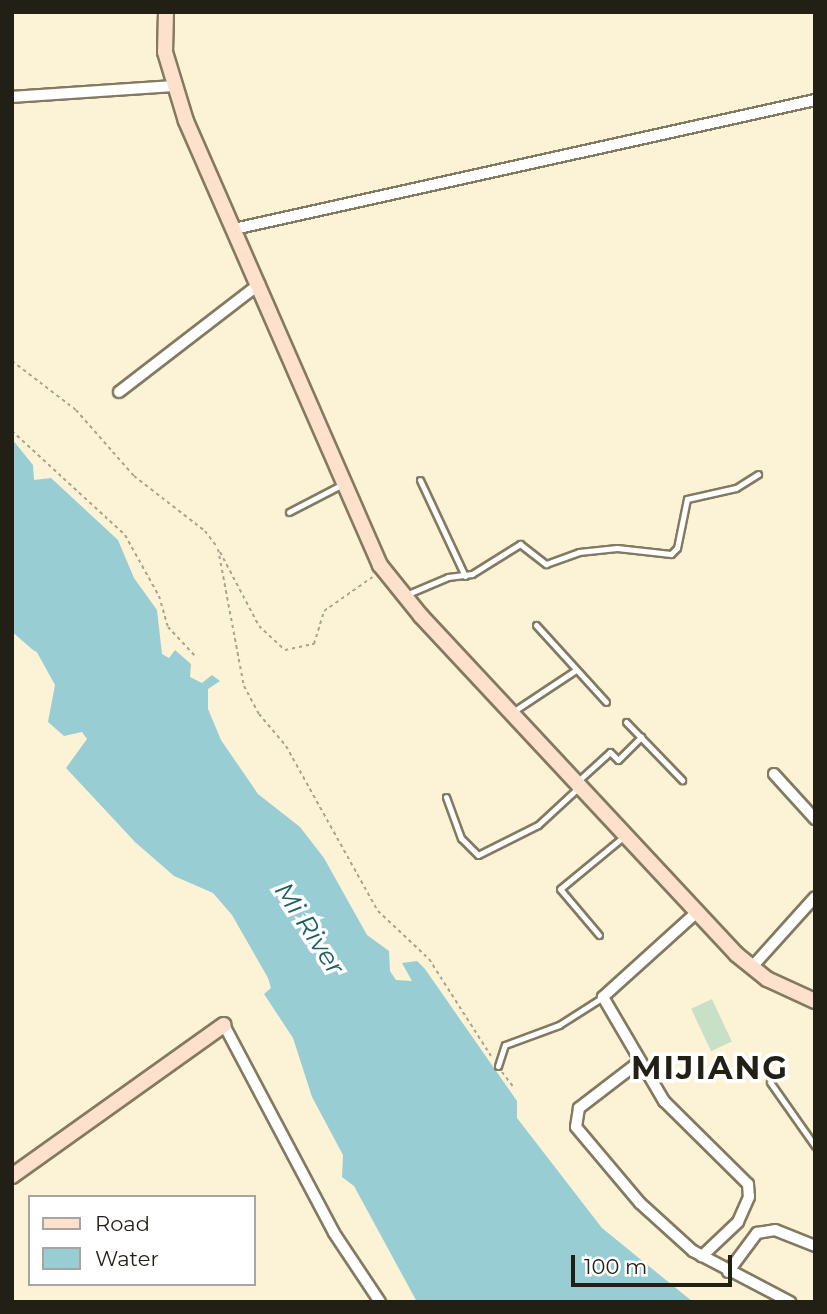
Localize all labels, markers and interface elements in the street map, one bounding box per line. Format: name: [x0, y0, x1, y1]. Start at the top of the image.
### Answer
water label: Mi River: [268, 877, 350, 981]
district label: MIJIANG: [632, 1049, 788, 1087]
legend: [28, 1195, 256, 1286]
text: Road: [95, 1211, 150, 1236]
scale bar: [575, 1240, 736, 1284]
text: Water: [95, 1246, 159, 1271]
text: 100 m: [584, 1254, 647, 1279]

